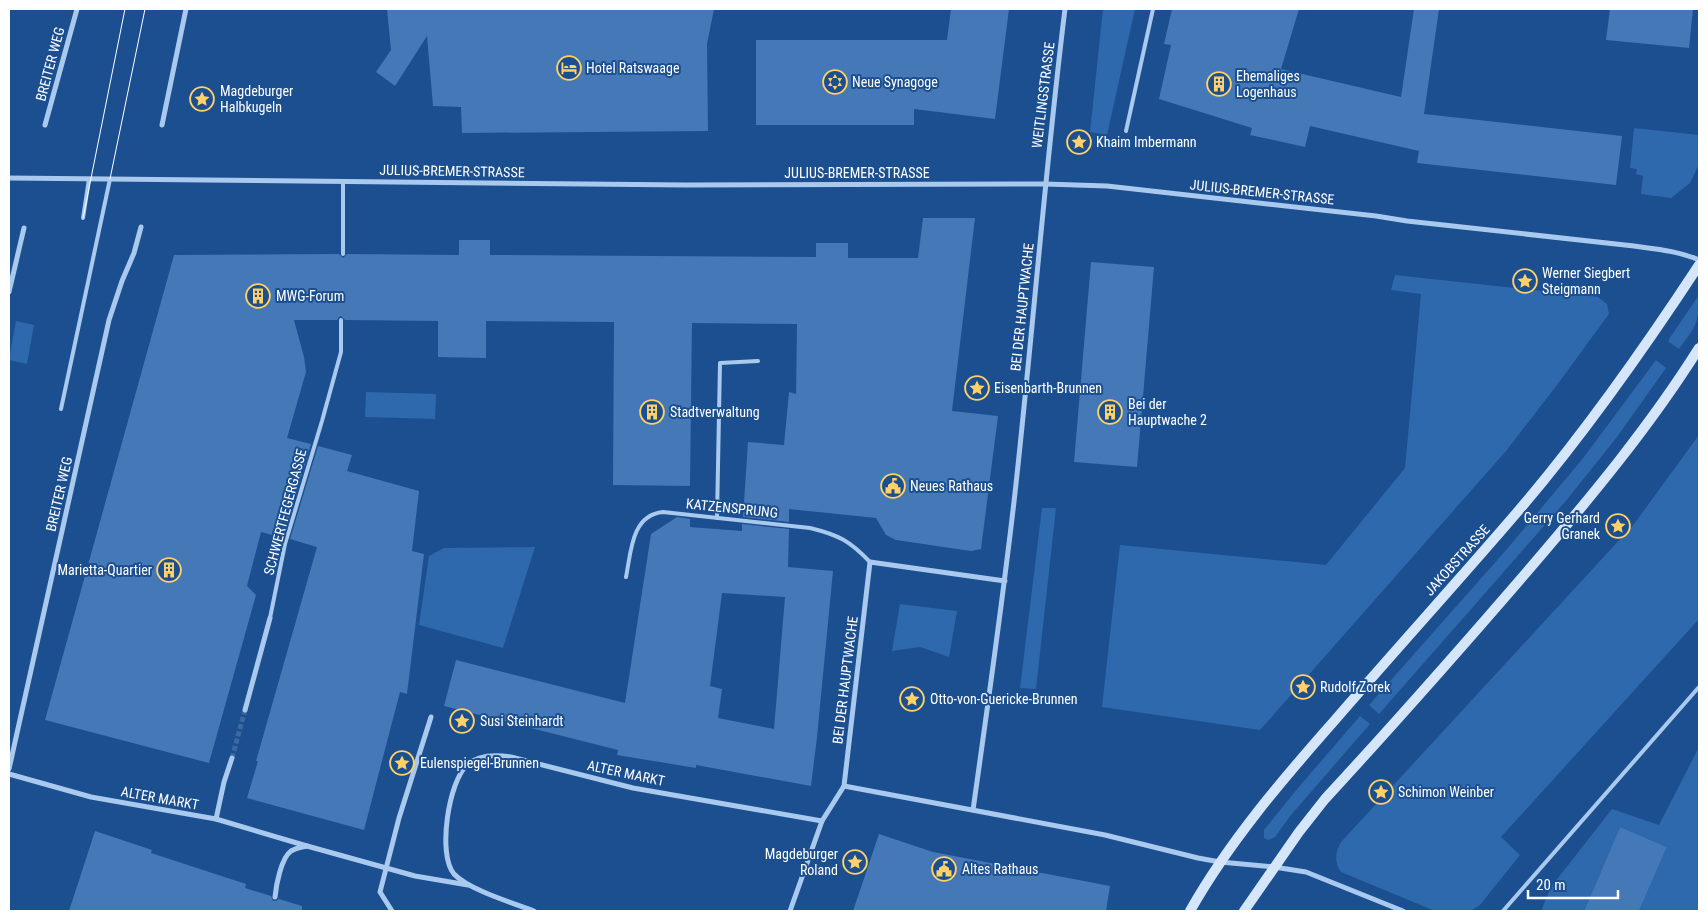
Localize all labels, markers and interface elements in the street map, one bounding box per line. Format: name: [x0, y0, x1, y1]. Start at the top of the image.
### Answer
street label: BREITER WEG: [32, 25, 68, 103]
street label: WEITLINGSTRASSE: [1029, 41, 1057, 149]
hotel icon: Hotel Ratswaage: [556, 55, 582, 81]
place label: Hotel Ratswaage: [586, 60, 680, 76]
place label: Ehemaliges Logenhaus: [1236, 68, 1300, 100]
synagogue icon: Neue Synagoge: [822, 69, 848, 95]
building icon: Ehemaliges Logenhaus: [1206, 71, 1232, 97]
place label: Neue Synagoge: [852, 74, 938, 90]
place label: Magdeburger Halbkugeln: [220, 83, 293, 115]
place icon: Magdeburger Halbkugeln: [189, 86, 215, 112]
place icon: Khaim Imbermann: [1066, 129, 1092, 155]
place label: Khaim Imbermann: [1096, 134, 1197, 150]
street label: JULIUS-BREMER-STRASSE: [379, 162, 525, 180]
street label: JULIUS-BREMER-STRASSE: [784, 165, 930, 181]
street label: JULIUS-BREMER-STRASSE: [1189, 176, 1335, 208]
street label: BEI DER HAUPTWACHE: [1007, 242, 1037, 372]
place label: Werner Siegbert Steigmann: [1542, 265, 1630, 297]
place icon: Werner Siegbert Steigmann: [1512, 268, 1538, 294]
building icon: MWG-Forum: [245, 283, 271, 309]
place label: MWG-Forum: [276, 288, 344, 304]
place icon: Eisenbarth-Brunnen: [964, 375, 990, 401]
place label: Eisenbarth-Brunnen: [994, 380, 1102, 396]
place label: Bei der Hauptwache 2: [1128, 396, 1207, 428]
building icon: Stadtverwaltung: [639, 399, 665, 425]
building icon: Bei der Hauptwache 2: [1097, 399, 1123, 425]
place label: Stadtverwaltung: [670, 404, 760, 420]
street label: SCHWERTFEGERGASSE: [260, 447, 310, 577]
street label: BREITER WEG: [43, 455, 75, 533]
public building icon: Neues Rathaus: [880, 473, 906, 499]
place label: Neues Rathaus: [910, 478, 993, 494]
street label: KATZENSPRUNG: [685, 495, 779, 521]
place label: Gerry Gerhard Granek: [1524, 510, 1601, 542]
place icon: Gerry Gerhard Granek: [1605, 513, 1631, 539]
street label: JAKOBSTRASSE: [1421, 521, 1493, 599]
building icon: Marietta-Quartier: [156, 557, 182, 583]
place label: Marietta-Quartier: [58, 562, 152, 578]
street label: BEI DER HAUPTWACHE: [829, 615, 861, 745]
place icon: Rudolf Zorek: [1290, 674, 1316, 700]
place label: Rudolf Zorek: [1320, 679, 1391, 695]
place icon: Otto-von-Guericke-Brunnen: [899, 686, 925, 712]
place label: Otto-von-Guericke-Brunnen: [930, 691, 1078, 707]
place icon: Susi Steinhardt: [449, 708, 475, 734]
place label: Susi Steinhardt: [480, 713, 564, 729]
place icon: Eulenspiegel-Brunnen: [389, 750, 415, 776]
place label: Eulenspiegel-Brunnen: [420, 755, 539, 771]
street label: ALTER MARKT: [586, 757, 666, 789]
place icon: Schimon Weinber: [1368, 779, 1394, 805]
street label: ALTER MARKT: [120, 783, 200, 813]
place label: Schimon Weinber: [1398, 784, 1494, 800]
place label: Magdeburger Roland: [765, 846, 838, 878]
place icon: Magdeburger Roland: [842, 849, 868, 875]
public building icon: Altes Rathaus: [931, 856, 957, 882]
place label: Altes Rathaus: [962, 861, 1039, 877]
scale bar: [1528, 868, 1618, 900]
text: 20 m: [1536, 876, 1566, 894]

